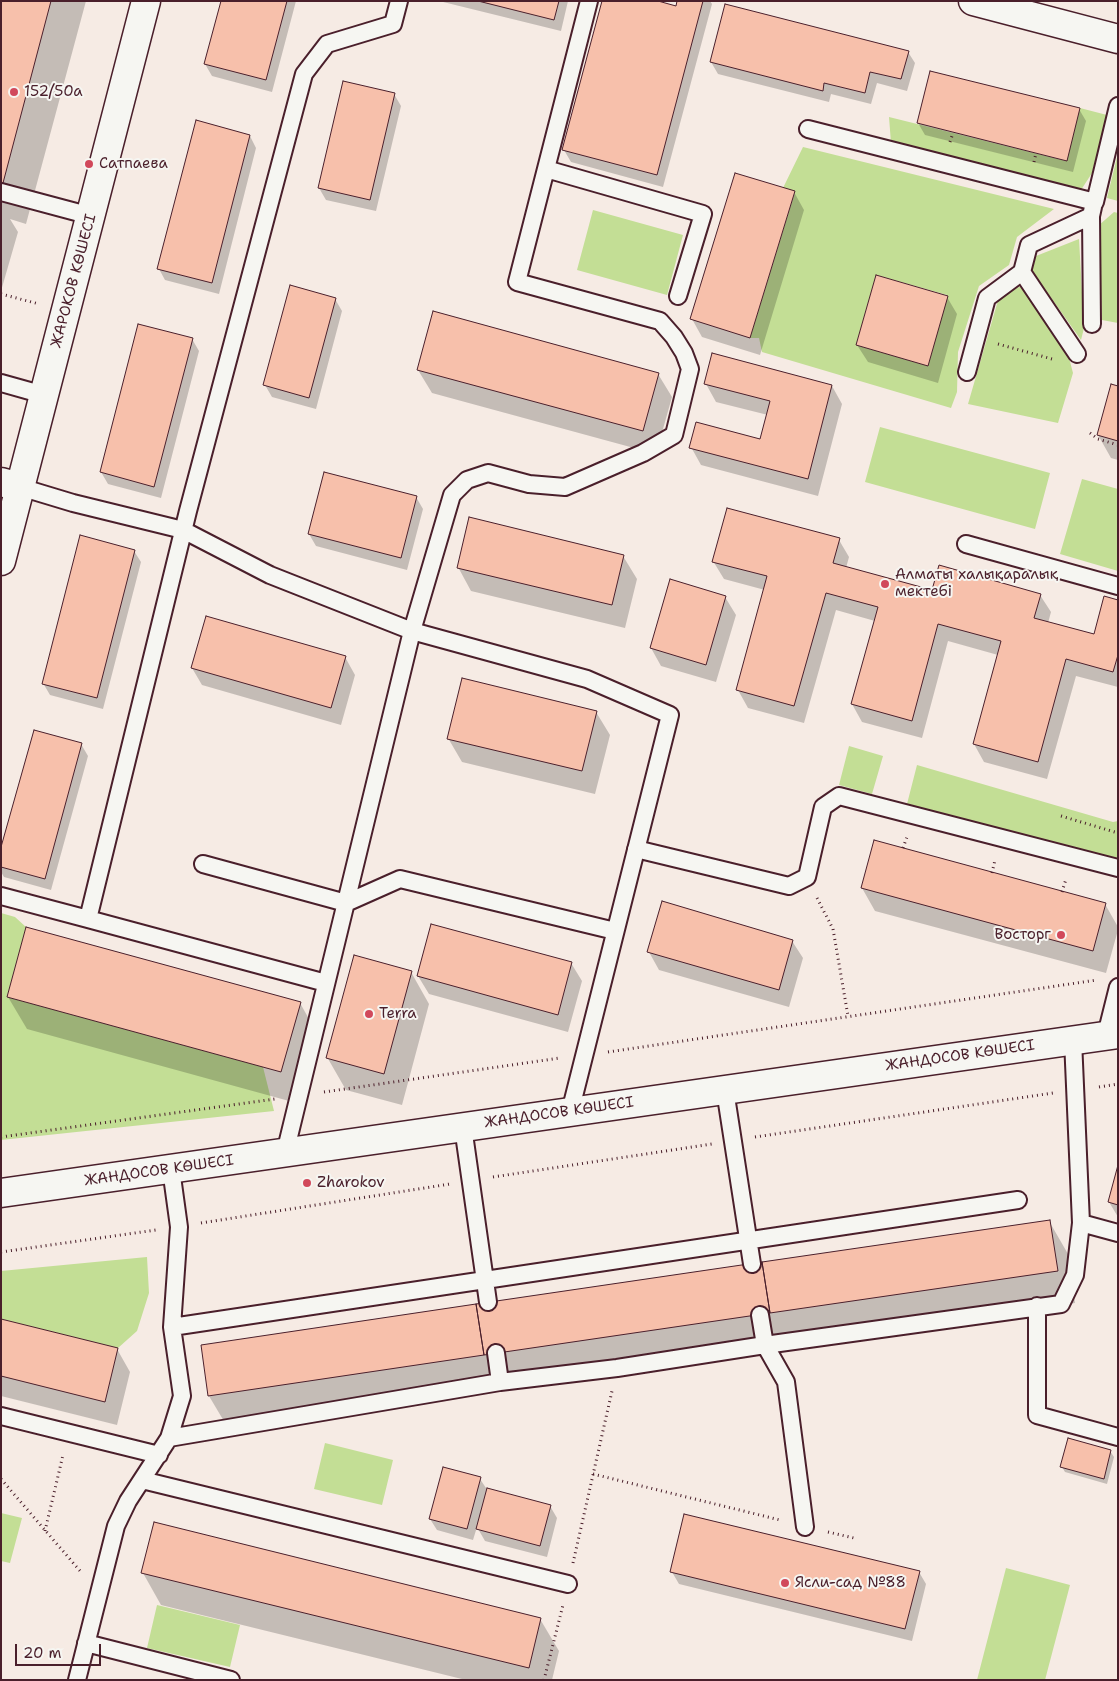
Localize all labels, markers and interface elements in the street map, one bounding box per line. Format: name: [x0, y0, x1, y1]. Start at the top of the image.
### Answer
place label: 152/50a: [24, 83, 83, 101]
marker: 152/50a: [8, 86, 20, 98]
place label: Сатпаева: [99, 155, 168, 173]
marker: Сатпаева: [83, 158, 95, 170]
street label: ЖАРОКОВ КӨШЕСІ: [48, 212, 100, 350]
place label: Алматы халықаралық мектебі: [895, 566, 1058, 601]
marker: Алматы халықаралық мектебі: [879, 578, 891, 590]
place label: Восторг: [995, 926, 1051, 944]
marker: Восторг: [1055, 929, 1067, 941]
place label: Terra: [379, 1005, 417, 1023]
marker: Terra: [363, 1008, 375, 1020]
street label: ЖАНДОСОВ КӨШЕСІ: [884, 1037, 1036, 1075]
street label: ЖАНДОСОВ КӨШЕСІ: [483, 1094, 635, 1132]
street label: ЖАНДОСОВ КӨШЕСІ: [83, 1152, 235, 1190]
place label: Zharokov: [317, 1174, 385, 1192]
marker: Zharokov: [301, 1177, 313, 1189]
place label: Ясли-сад №88: [795, 1574, 906, 1592]
marker: Ясли-сад №88: [779, 1577, 791, 1589]
scale bar: [18, 1634, 104, 1666]
text: 20 m: [23, 1643, 62, 1663]

